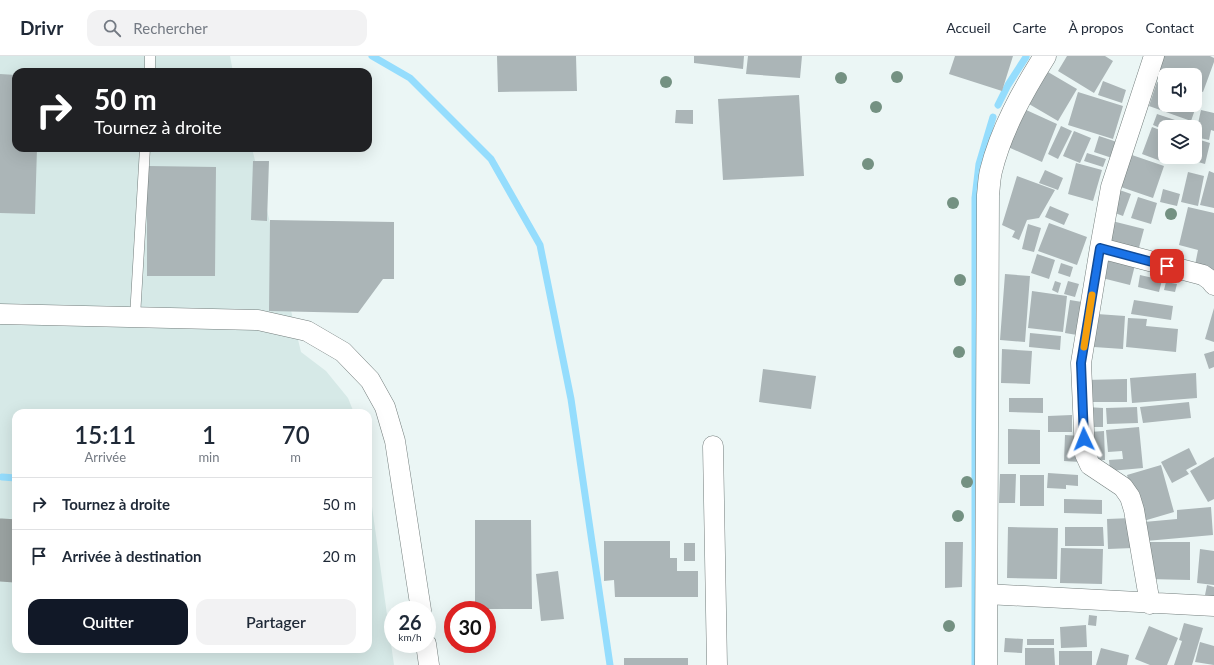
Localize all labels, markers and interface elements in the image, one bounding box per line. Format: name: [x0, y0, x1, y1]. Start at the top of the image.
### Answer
search box: [87, 10, 367, 46]
text: Drivr: [20, 16, 63, 39]
icon: search: [101, 17, 123, 39]
text: Rechercher: [133, 19, 208, 37]
text: Accueil: [946, 19, 991, 36]
text: Carte: [1013, 19, 1046, 36]
text: À propos: [1068, 19, 1123, 36]
text: Contact: [1145, 19, 1194, 36]
map controls: [1158, 68, 1202, 164]
button: sound: [1158, 68, 1202, 112]
text: 50 m: [94, 82, 157, 116]
icon: right: [28, 84, 80, 136]
text: Tournez à droite: [94, 116, 222, 138]
button: layers: [1158, 120, 1202, 164]
pin: [1150, 249, 1184, 283]
icon: arrive: [1156, 255, 1178, 277]
position arrow: [1063, 418, 1105, 460]
text: 15:11: [74, 420, 136, 449]
text: 1: [202, 420, 216, 449]
text: 70: [282, 420, 310, 449]
text: Arrivée: [84, 449, 126, 465]
text: min: [198, 449, 219, 465]
text: m: [290, 449, 301, 465]
icon: right: [28, 493, 50, 515]
text: Tournez à droite: [62, 495, 170, 513]
text: 50 m: [322, 495, 356, 513]
icon: arrive: [28, 545, 50, 567]
text: Arrivée à destination: [62, 547, 201, 565]
text: 20 m: [322, 547, 356, 565]
button: Quitter: [28, 599, 188, 645]
button: Partager: [196, 599, 356, 645]
speed limit sign: 30: [444, 601, 496, 653]
text: 26: [398, 610, 422, 634]
text: km/h: [398, 631, 422, 643]

